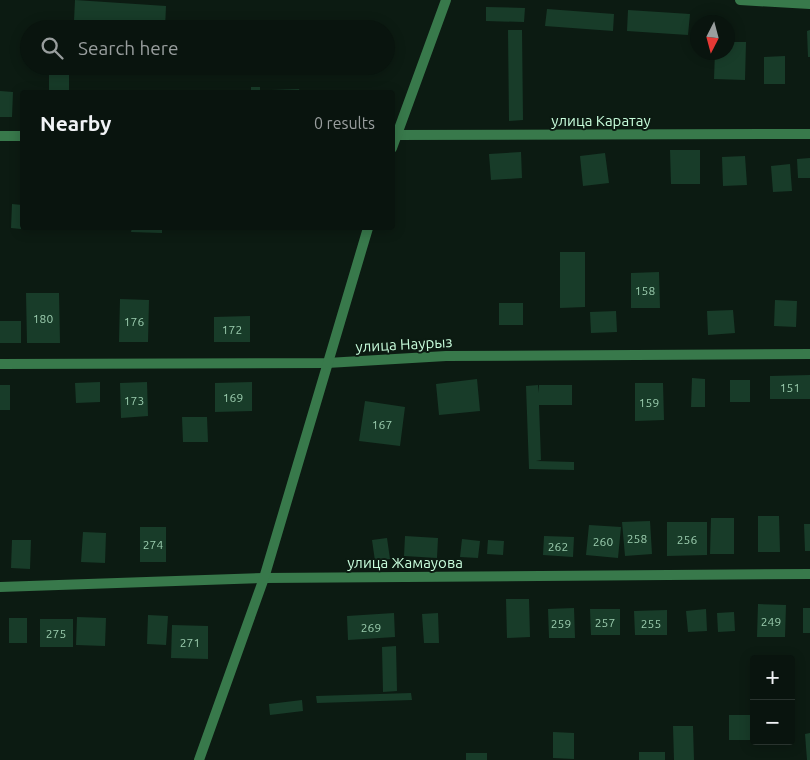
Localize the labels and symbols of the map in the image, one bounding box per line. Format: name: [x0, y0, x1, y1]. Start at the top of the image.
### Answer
north arrow: [690, 15, 735, 60]
street label: улица Каратау: [551, 112, 651, 129]
house number: 158: [635, 284, 655, 297]
house number: 180: [33, 312, 53, 325]
house number: 176: [124, 315, 144, 328]
house number: 172: [222, 323, 242, 336]
street label: улица Наурыз: [355, 333, 453, 355]
house number: 151: [780, 381, 800, 394]
house number: 169: [223, 391, 243, 404]
house number: 173: [124, 394, 144, 407]
house number: 159: [639, 396, 659, 409]
house number: 167: [372, 418, 392, 431]
house number: 258: [627, 532, 647, 545]
house number: 256: [677, 533, 697, 546]
house number: 260: [593, 535, 613, 548]
house number: 274: [143, 538, 163, 551]
house number: 262: [548, 540, 568, 553]
street label: улица Жамауова: [347, 554, 463, 571]
house number: 249: [761, 615, 781, 628]
house number: 257: [595, 616, 615, 629]
house number: 259: [551, 617, 571, 630]
house number: 255: [641, 617, 661, 630]
house number: 269: [361, 621, 381, 634]
house number: 275: [46, 627, 66, 640]
house number: 271: [180, 636, 200, 649]

